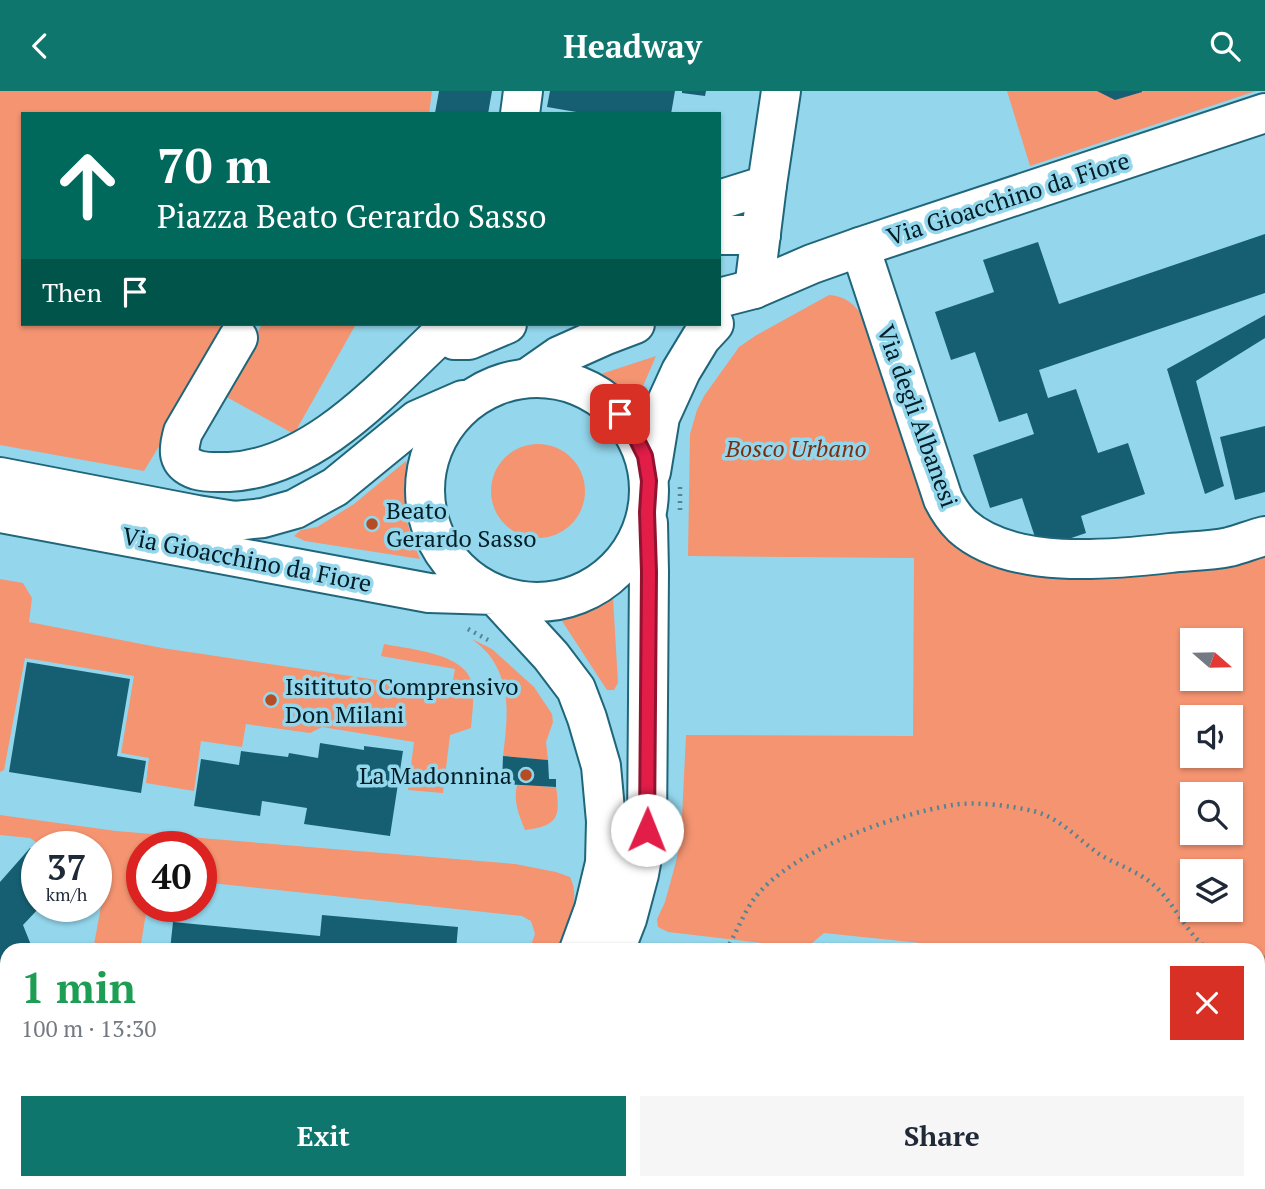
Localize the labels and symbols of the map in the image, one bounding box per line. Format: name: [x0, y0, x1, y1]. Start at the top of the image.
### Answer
street label: Via Gioacchino da Fiore: [883, 144, 1133, 252]
street label: Via degli Albanesi: [870, 320, 966, 512]
pin: [590, 384, 650, 444]
park label: Bosco Urbano: [724, 432, 867, 464]
place label: Beato Gerardo Sasso: [386, 494, 537, 554]
marker: Beato Gerardo Sasso: [364, 516, 380, 532]
street label: Via Gioacchino da Fiore: [120, 519, 374, 599]
north arrow: [1180, 628, 1242, 691]
place label: Isitituto Comprensivo Don Milani: [285, 670, 519, 730]
marker: Isitituto Comprensivo Don Milani: [263, 692, 279, 708]
place label: La Madonnina: [359, 759, 512, 791]
marker: La Madonnina: [518, 767, 534, 783]
position arrow: [610, 793, 684, 867]
speed limit sign: 40: [126, 831, 217, 922]

